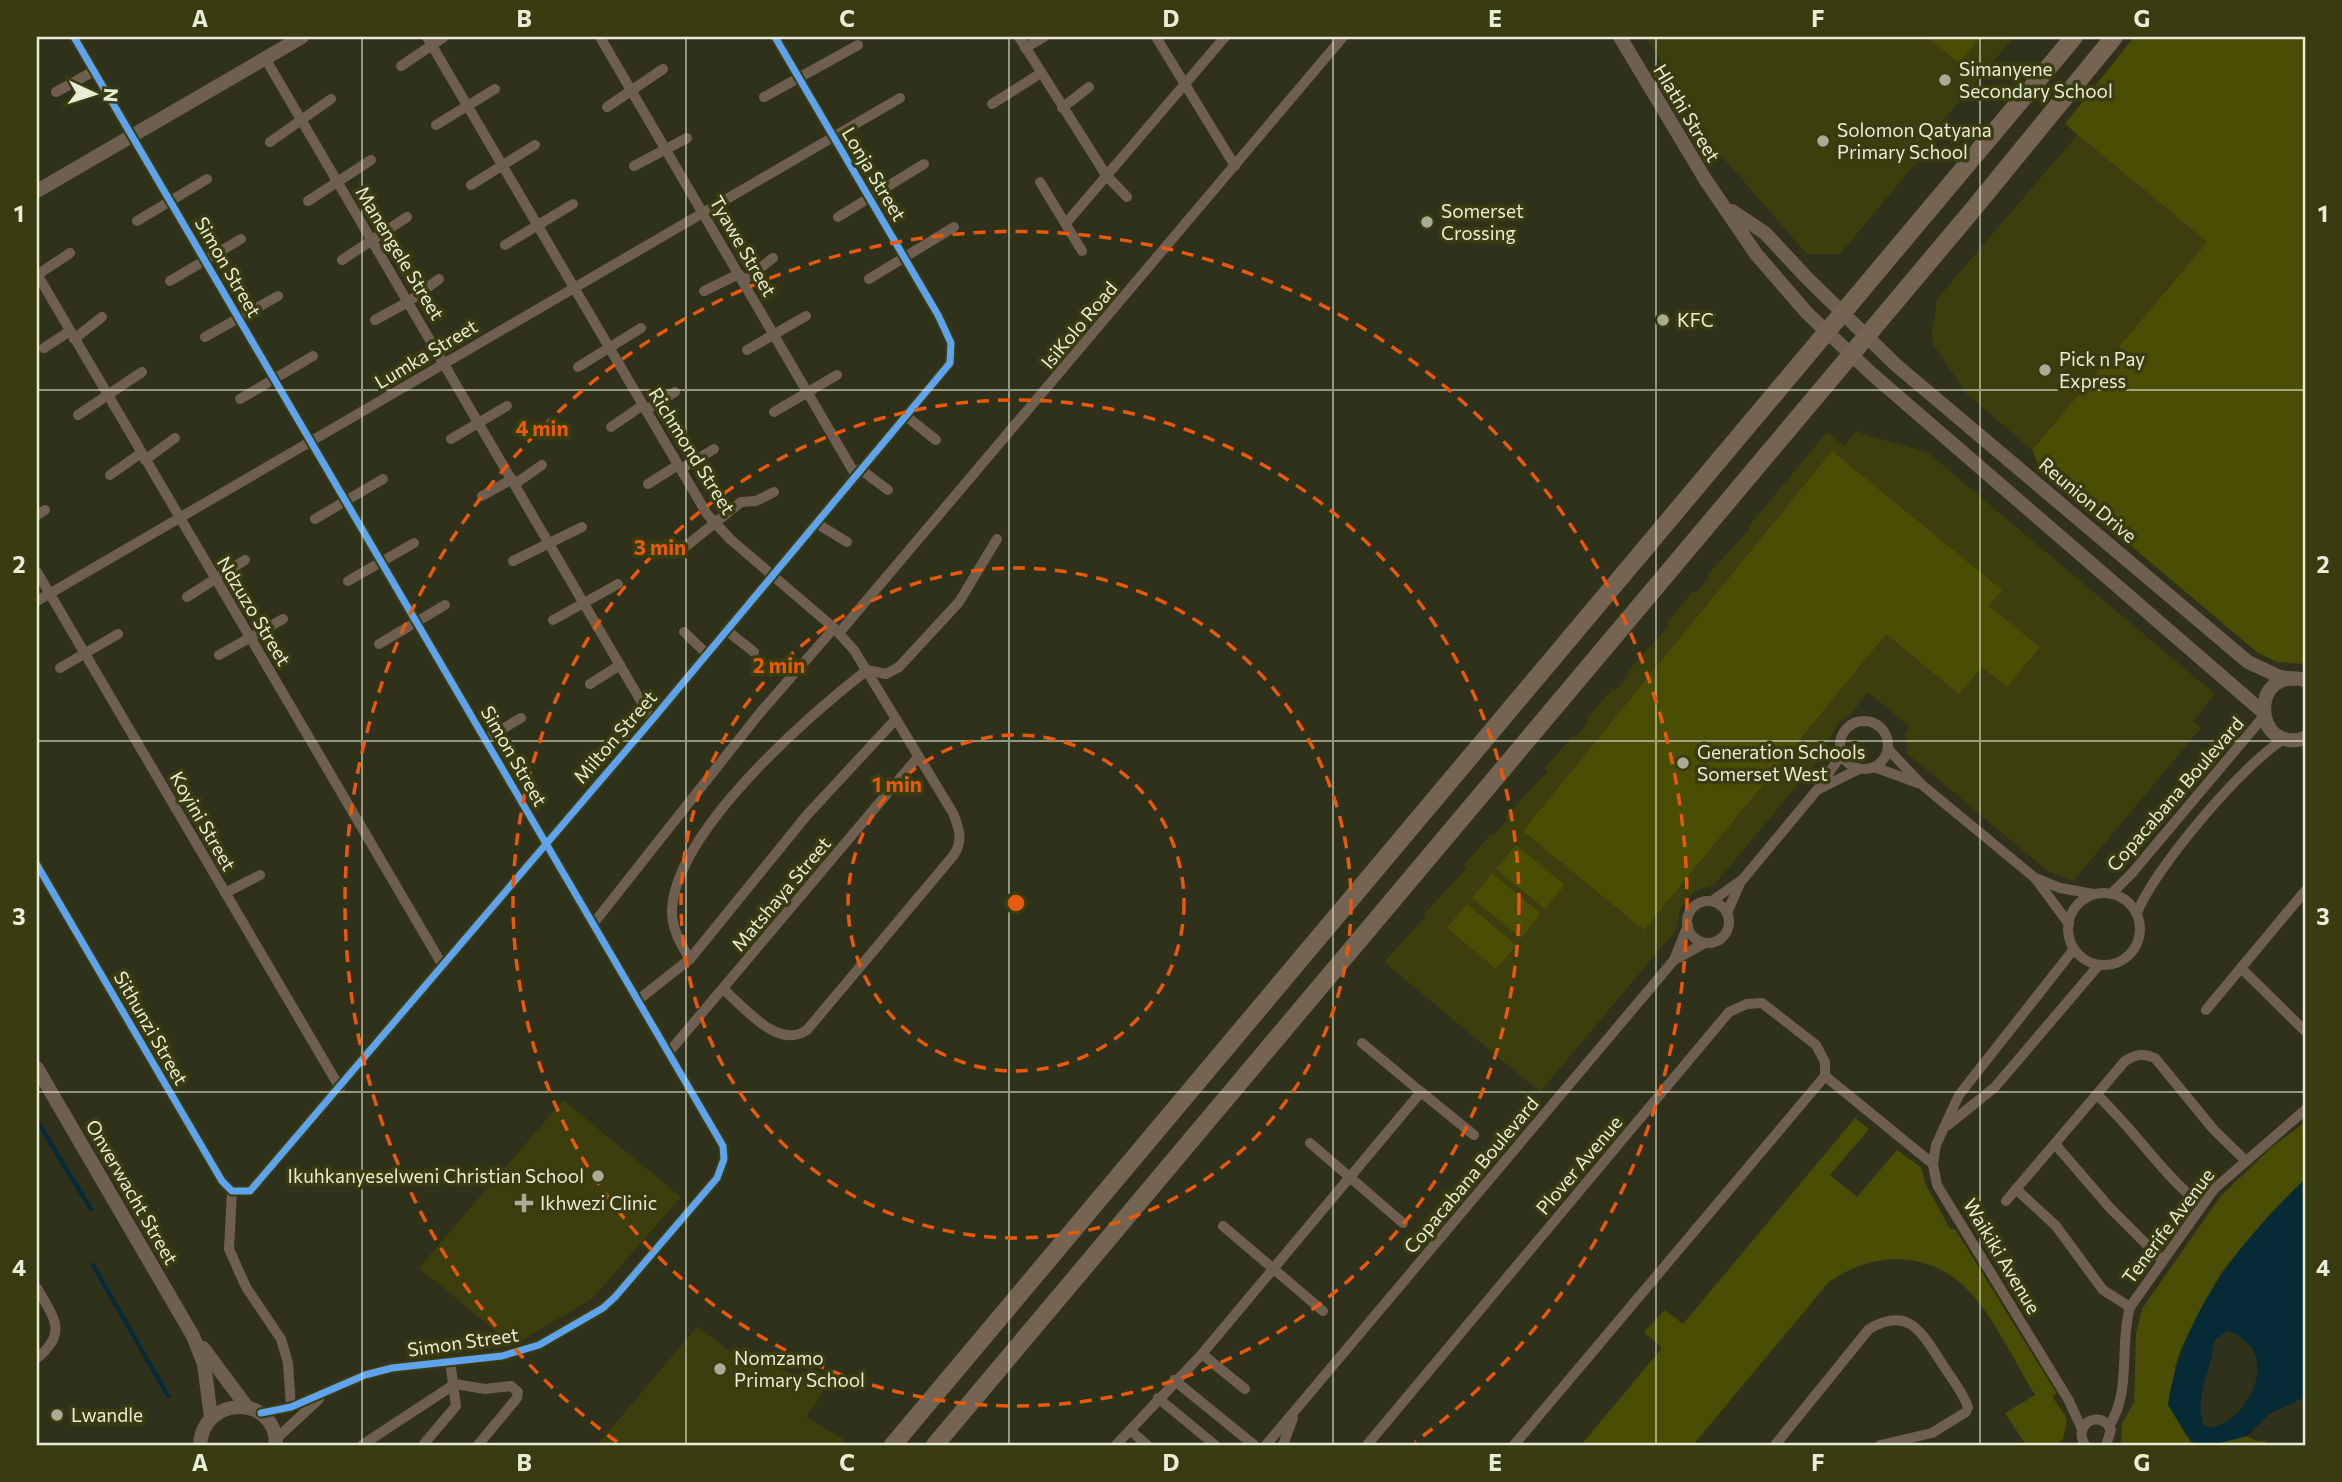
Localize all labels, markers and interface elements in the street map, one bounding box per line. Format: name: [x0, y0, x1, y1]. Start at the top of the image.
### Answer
text: A: [192, 4, 209, 32]
text: B: [516, 4, 532, 32]
text: C: [839, 4, 855, 32]
text: D: [1163, 4, 1180, 32]
text: E: [1488, 4, 1502, 32]
text: F: [1811, 4, 1825, 32]
text: G: [2134, 4, 2150, 32]
place label: Simanyene Secondary School: [1959, 57, 2113, 102]
north arrow: [60, 60, 130, 130]
street label: Hlathi Street: [1649, 60, 1726, 166]
marker: Simanyene Secondary School: [1937, 72, 1953, 88]
text: N: [99, 87, 123, 103]
place label: Solomon Qatyana Primary School: [1837, 118, 1992, 163]
street label: Lonja Street: [837, 123, 911, 225]
marker: Solomon Qatyana Primary School: [1815, 133, 1831, 149]
street label: Manengele Street: [351, 182, 450, 324]
street label: Tyawe Street: [705, 191, 782, 300]
text: 1: [14, 199, 24, 227]
place label: Somerset Crossing: [1441, 199, 1524, 244]
text: 1: [2318, 199, 2328, 227]
street label: Simon Street: [190, 212, 267, 321]
marker: Somerset Crossing: [1419, 214, 1435, 230]
street label: IsiKolo Road: [1036, 277, 1122, 373]
place label: KFC: [1677, 308, 1714, 331]
marker: KFC: [1655, 312, 1671, 328]
street label: Lumka Street: [370, 314, 481, 393]
place label: Pick n Pay Express: [2059, 347, 2145, 392]
marker: Pick n Pay Express: [2037, 362, 2053, 378]
street label: Richmond Street: [644, 383, 741, 519]
text: 4 min: [515, 415, 569, 440]
street label: Reunion Drive: [2035, 452, 2142, 547]
text: 3 min: [634, 534, 686, 559]
text: 2: [12, 550, 26, 578]
text: 2: [2316, 550, 2330, 578]
street label: Ndzuzo Street: [213, 552, 296, 670]
text: 2 min: [753, 652, 805, 677]
street label: Milton Street: [568, 686, 661, 788]
street label: Simon Street: [476, 701, 553, 810]
street label: Copacabana Boulevard: [2101, 712, 2248, 876]
place label: Generation Schools Somerset West: [1697, 740, 1865, 785]
marker: Generation Schools Somerset West: [1675, 755, 1691, 771]
street label: Koyini Street: [166, 767, 241, 875]
text: 1 min: [872, 771, 922, 796]
street label: Matshaya Street: [726, 832, 835, 955]
centre of rings: [1004, 891, 1028, 915]
text: 3: [12, 902, 26, 930]
text: 3: [2316, 902, 2330, 930]
street label: Sithunzi Street: [110, 967, 193, 1089]
street label: Copacabana Boulevard: [1398, 1092, 1543, 1258]
street label: Plover Avenue: [1531, 1111, 1627, 1219]
street label: Onverwacht Street: [82, 1115, 183, 1269]
place label: Ikuhkanyeselweni Christian School: [288, 1164, 584, 1187]
street label: Tenerife Avenue: [2117, 1164, 2218, 1288]
marker: Ikuhkanyeselweni Christian School: [590, 1168, 606, 1184]
place label: Ikhwezi Clinic: [540, 1191, 657, 1214]
marker: Ikhwezi Clinic: [514, 1193, 534, 1213]
street label: Waikiki Avenue: [1959, 1194, 2046, 1318]
text: 4: [12, 1253, 26, 1281]
text: 4: [2316, 1253, 2330, 1281]
street label: Simon Street: [406, 1322, 520, 1361]
place label: Nomzamo Primary School: [734, 1346, 865, 1391]
marker: Nomzamo Primary School: [712, 1361, 728, 1377]
place label: Lwandle: [71, 1403, 143, 1426]
marker: Lwandle: [49, 1407, 65, 1423]
text: A: [192, 1448, 209, 1476]
text: B: [516, 1448, 532, 1476]
text: C: [839, 1448, 855, 1476]
text: D: [1163, 1448, 1180, 1476]
text: E: [1488, 1448, 1502, 1476]
text: F: [1811, 1448, 1825, 1476]
text: G: [2134, 1448, 2150, 1476]

